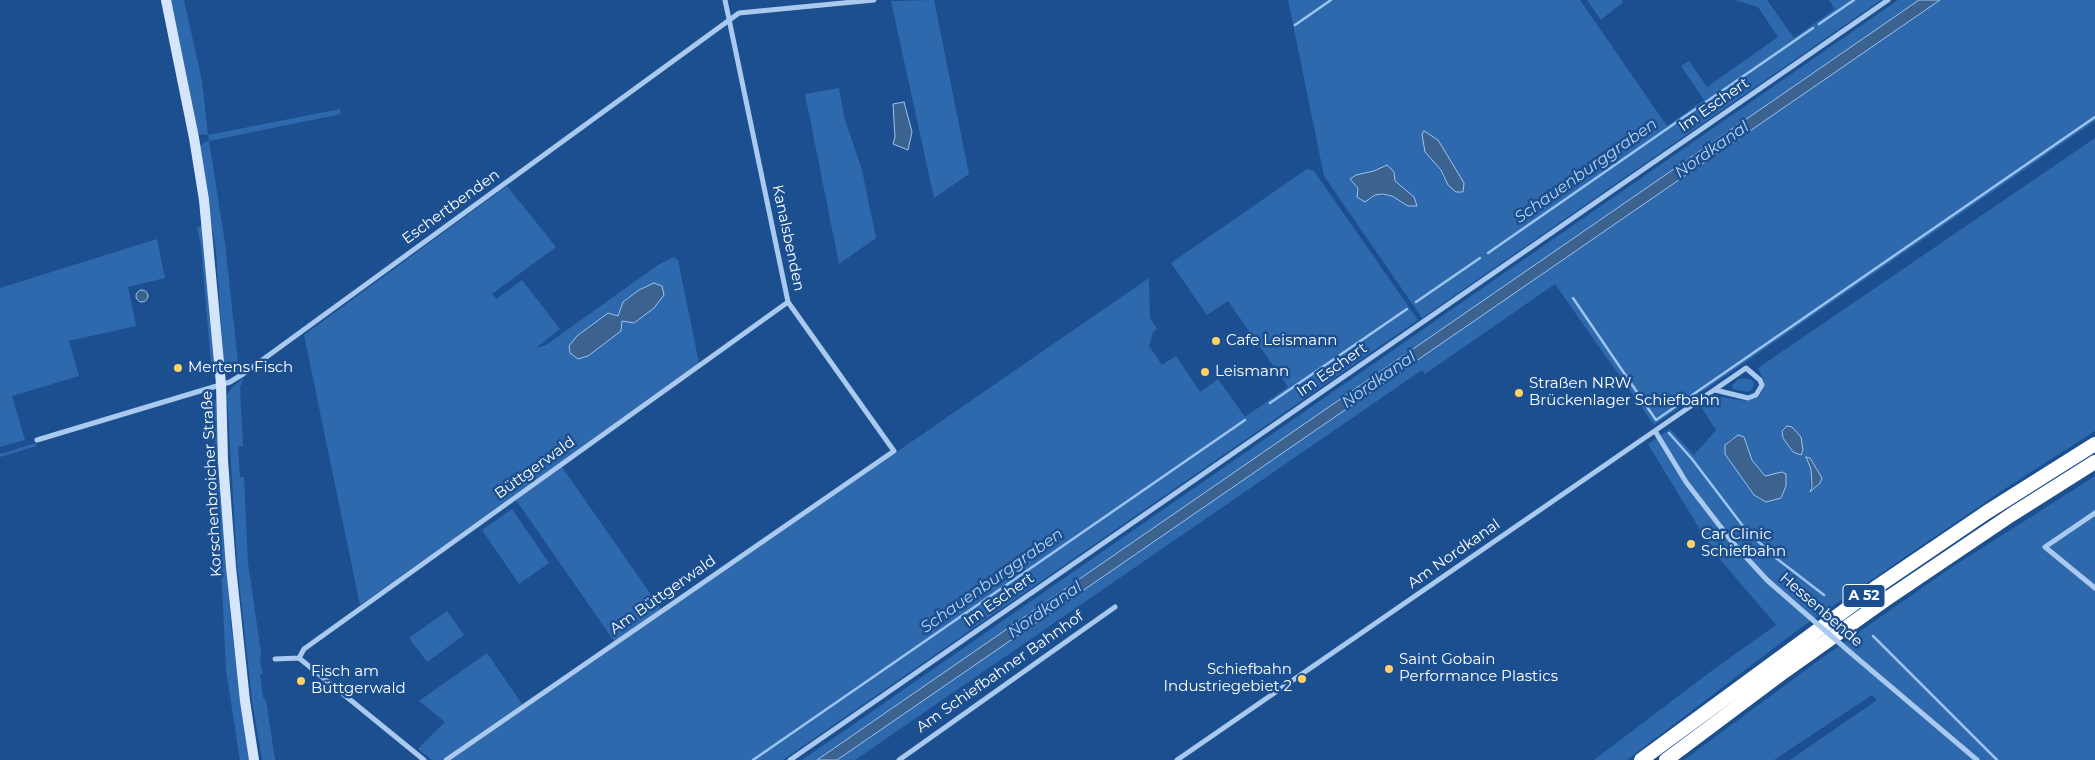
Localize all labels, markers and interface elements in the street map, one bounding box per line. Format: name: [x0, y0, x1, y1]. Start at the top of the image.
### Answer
street label: Im Eschert: [1675, 74, 1753, 136]
water label: Schauenburggraben: [1511, 114, 1661, 228]
water label: Nordkanal: [1671, 117, 1753, 183]
street label: Eschertbenden: [399, 166, 503, 248]
street label: Kanalsbenden: [768, 183, 808, 293]
place label: Cafe Leismann: [1226, 332, 1337, 350]
marker: Cafe Leismann: [1210, 335, 1222, 347]
street label: Im Eschert: [1293, 339, 1371, 401]
water label: Nordkanal: [1338, 347, 1420, 413]
place label: Mertens Fisch: [188, 359, 293, 377]
marker: Mertens Fisch: [172, 362, 184, 374]
place label: Leismann: [1215, 363, 1289, 381]
marker: Leismann: [1199, 366, 1211, 378]
place label: Straßen NRW Brückenlager Schiefbahn: [1529, 375, 1720, 410]
marker: Straßen NRW Brückenlager Schiefbahn: [1513, 387, 1525, 399]
street label: Korschenbroicher Straße: [198, 391, 226, 577]
street label: Büttgerwald: [491, 433, 579, 503]
street label: Am Nordkanal: [1404, 515, 1504, 593]
water label: Schauenburggraben: [917, 524, 1067, 638]
place label: Car Clinic Schiefbahn: [1701, 526, 1786, 561]
marker: Car Clinic Schiefbahn: [1685, 538, 1697, 550]
street label: Am Büttgerwald: [607, 552, 719, 638]
street label: Im Eschert: [960, 569, 1038, 631]
street label: Hessenbende: [1776, 569, 1866, 651]
water label: Nordkanal: [1004, 577, 1086, 643]
road number: A 52: [1843, 584, 1885, 608]
street label: Am Schiefbahner Bahnhof: [913, 607, 1087, 737]
place label: Saint Gobain Performance Plastics: [1399, 651, 1558, 686]
place label: Schiefbahn Industriegebiet 2: [1164, 661, 1292, 696]
place label: Fisch am Büttgerwald: [311, 663, 406, 698]
marker: Saint Gobain Performance Plastics: [1383, 663, 1395, 675]
marker: Schiefbahn Industriegebiet 2: [1296, 673, 1308, 685]
marker: Fisch am Büttgerwald: [295, 675, 307, 687]

